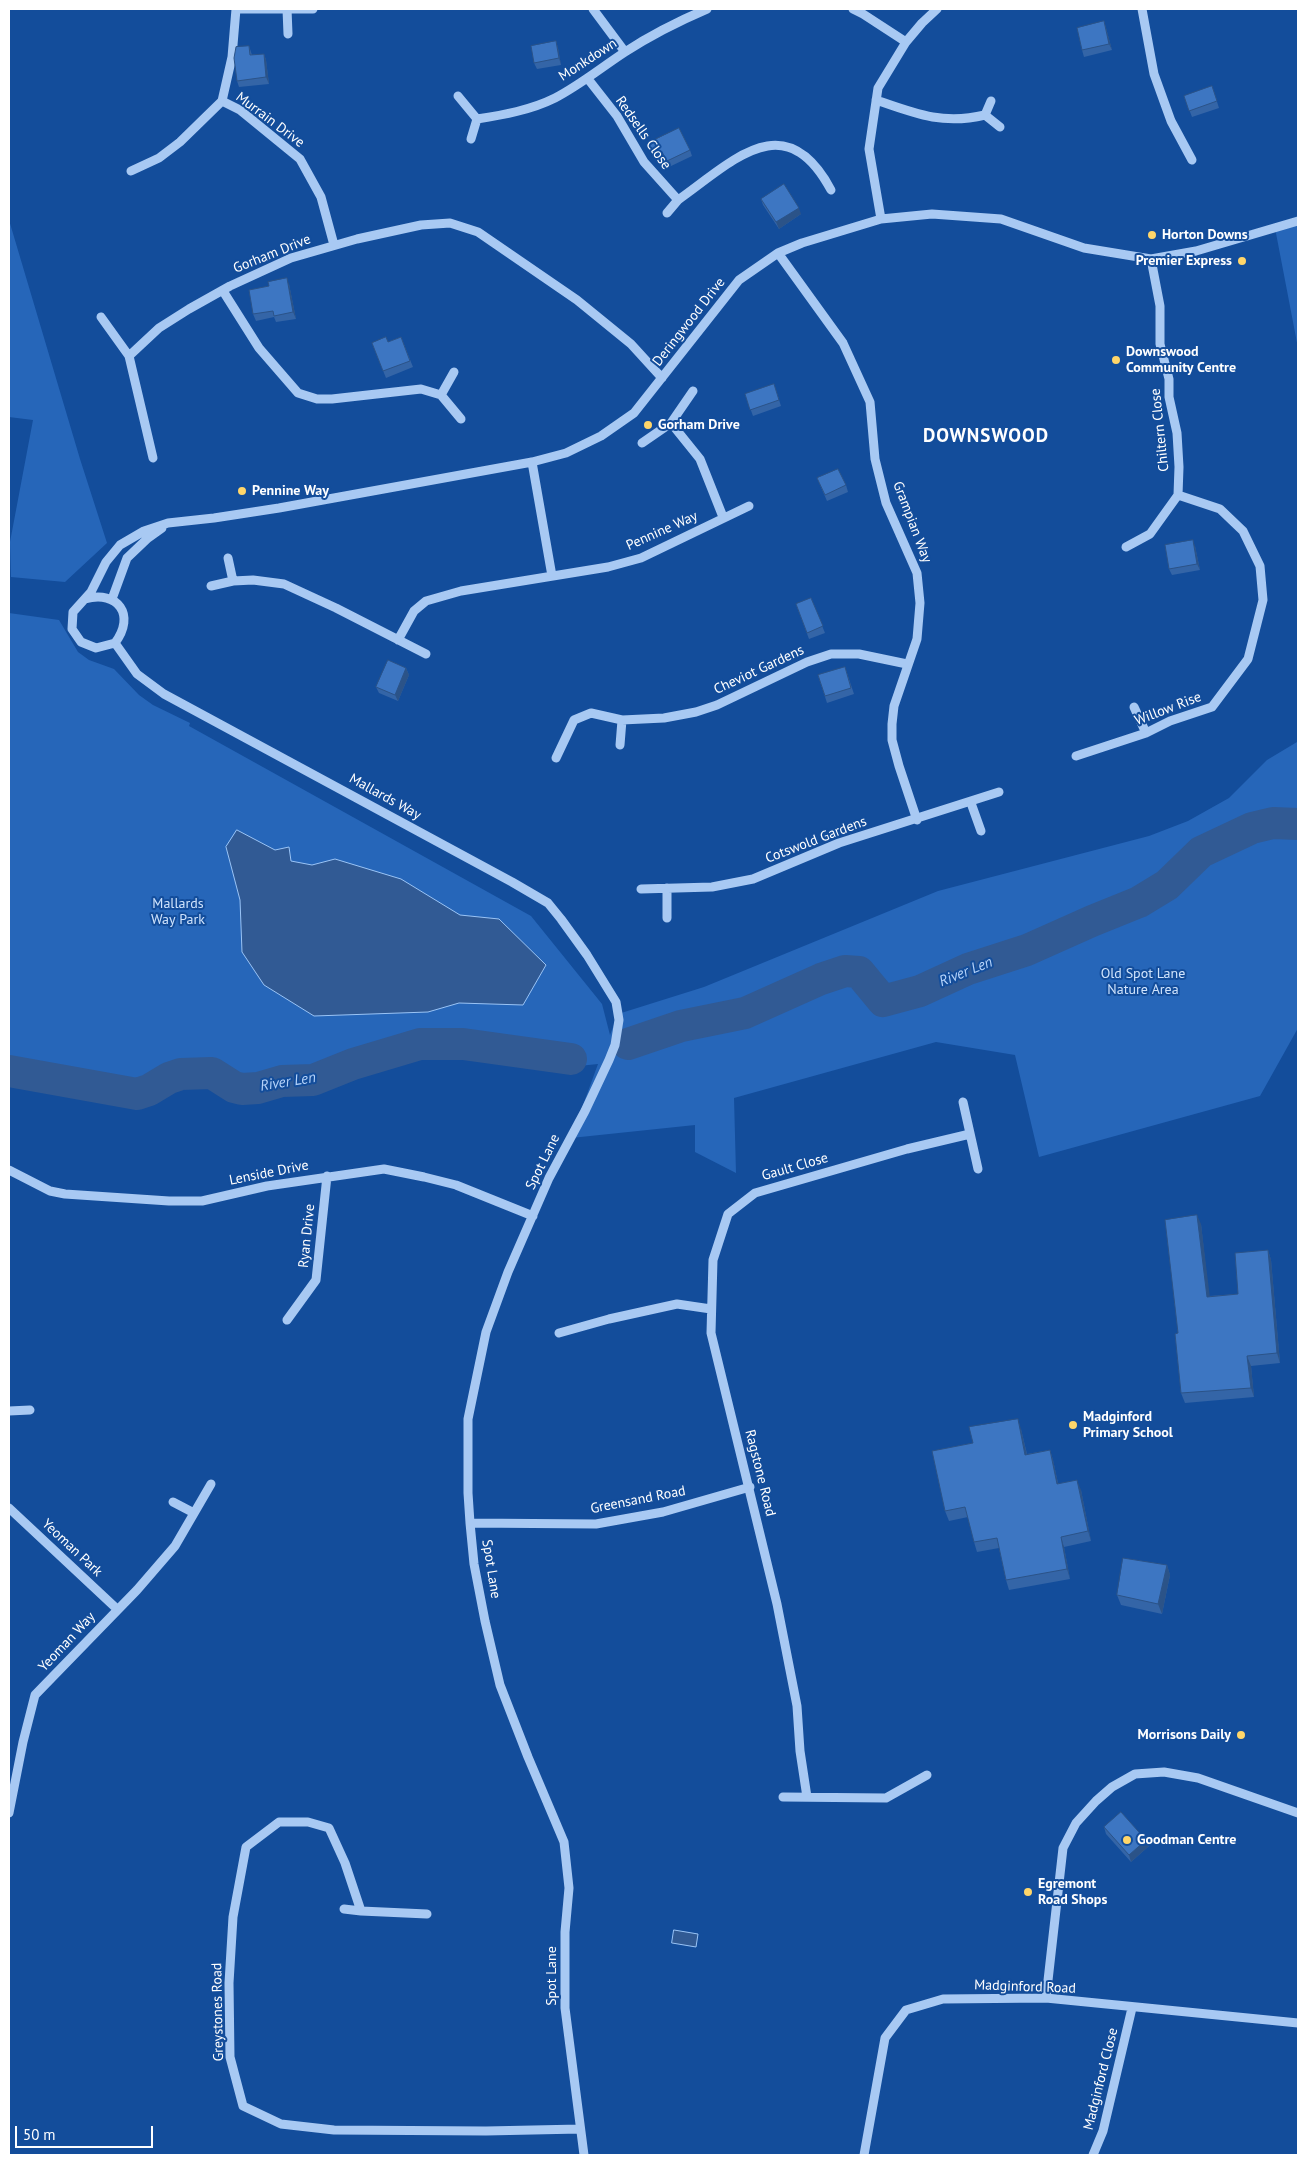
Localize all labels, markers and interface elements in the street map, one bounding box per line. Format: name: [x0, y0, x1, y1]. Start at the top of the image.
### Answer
street label: Monkdown: [556, 35, 620, 85]
street label: Murrain Drive: [232, 89, 308, 151]
street label: Redsells Close: [612, 93, 674, 173]
place label: Horton Downs: [1162, 227, 1248, 243]
marker: Horton Downs: [1146, 229, 1158, 241]
street label: Gorham Drive: [231, 231, 313, 277]
place label: Premier Express: [1136, 253, 1232, 269]
marker: Premier Express: [1236, 255, 1248, 267]
street label: Deringwood Drive: [649, 274, 729, 370]
place label: Downswood Community Centre: [1126, 344, 1236, 377]
marker: Downswood Community Centre: [1110, 354, 1122, 366]
street label: Chiltern Close: [1147, 387, 1173, 473]
place label: Gorham Drive: [658, 417, 740, 433]
marker: Gorham Drive: [642, 419, 654, 431]
district label: DOWNSWOOD: [922, 426, 1050, 448]
street label: Grampian Way: [889, 479, 935, 565]
place label: Pennine Way: [252, 483, 329, 499]
marker: Pennine Way: [236, 485, 248, 497]
street label: Pennine Way: [624, 508, 700, 554]
street label: Cheviot Gardens: [711, 642, 807, 698]
street label: Willow Rise: [1132, 689, 1204, 729]
street label: Mallards Way: [346, 770, 424, 824]
street label: Cotswold Gardens: [763, 813, 869, 867]
park label: Mallards Way Park: [151, 896, 205, 929]
water label: River Len: [937, 953, 995, 991]
park label: Old Spot Lane Nature Area: [1101, 966, 1185, 999]
water label: River Len: [259, 1069, 317, 1095]
street label: Spot Lane: [522, 1132, 564, 1192]
street label: Gault Close: [760, 1150, 830, 1184]
street label: Lenside Drive: [228, 1157, 310, 1189]
street label: Ryan Drive: [295, 1203, 319, 1269]
place label: Madginford Primary School: [1083, 1409, 1173, 1441]
marker: Madginford Primary School: [1067, 1419, 1079, 1431]
street label: Ragstone Road: [741, 1428, 779, 1518]
street label: Greensand Road: [589, 1483, 687, 1517]
street label: Yeoman Park: [38, 1516, 106, 1580]
street label: Spot Lane: [478, 1538, 504, 1600]
street label: Yeoman Way: [35, 1609, 99, 1675]
place label: Morrisons Daily: [1138, 1727, 1231, 1743]
marker: Morrisons Daily: [1235, 1729, 1247, 1741]
place label: Goodman Centre: [1137, 1832, 1236, 1848]
marker: Goodman Centre: [1121, 1834, 1133, 1846]
place label: Egremont Road Shops: [1038, 1876, 1107, 1908]
marker: Egremont Road Shops: [1022, 1886, 1034, 1898]
street label: Spot Lane: [544, 1946, 560, 2006]
street label: Greystones Road: [209, 1963, 227, 2061]
street label: Madginford Road: [974, 1977, 1076, 1997]
street label: Madginford Close: [1080, 2026, 1122, 2132]
scale bar: [18, 2116, 155, 2148]
text: 50 m: [23, 2125, 56, 2144]

